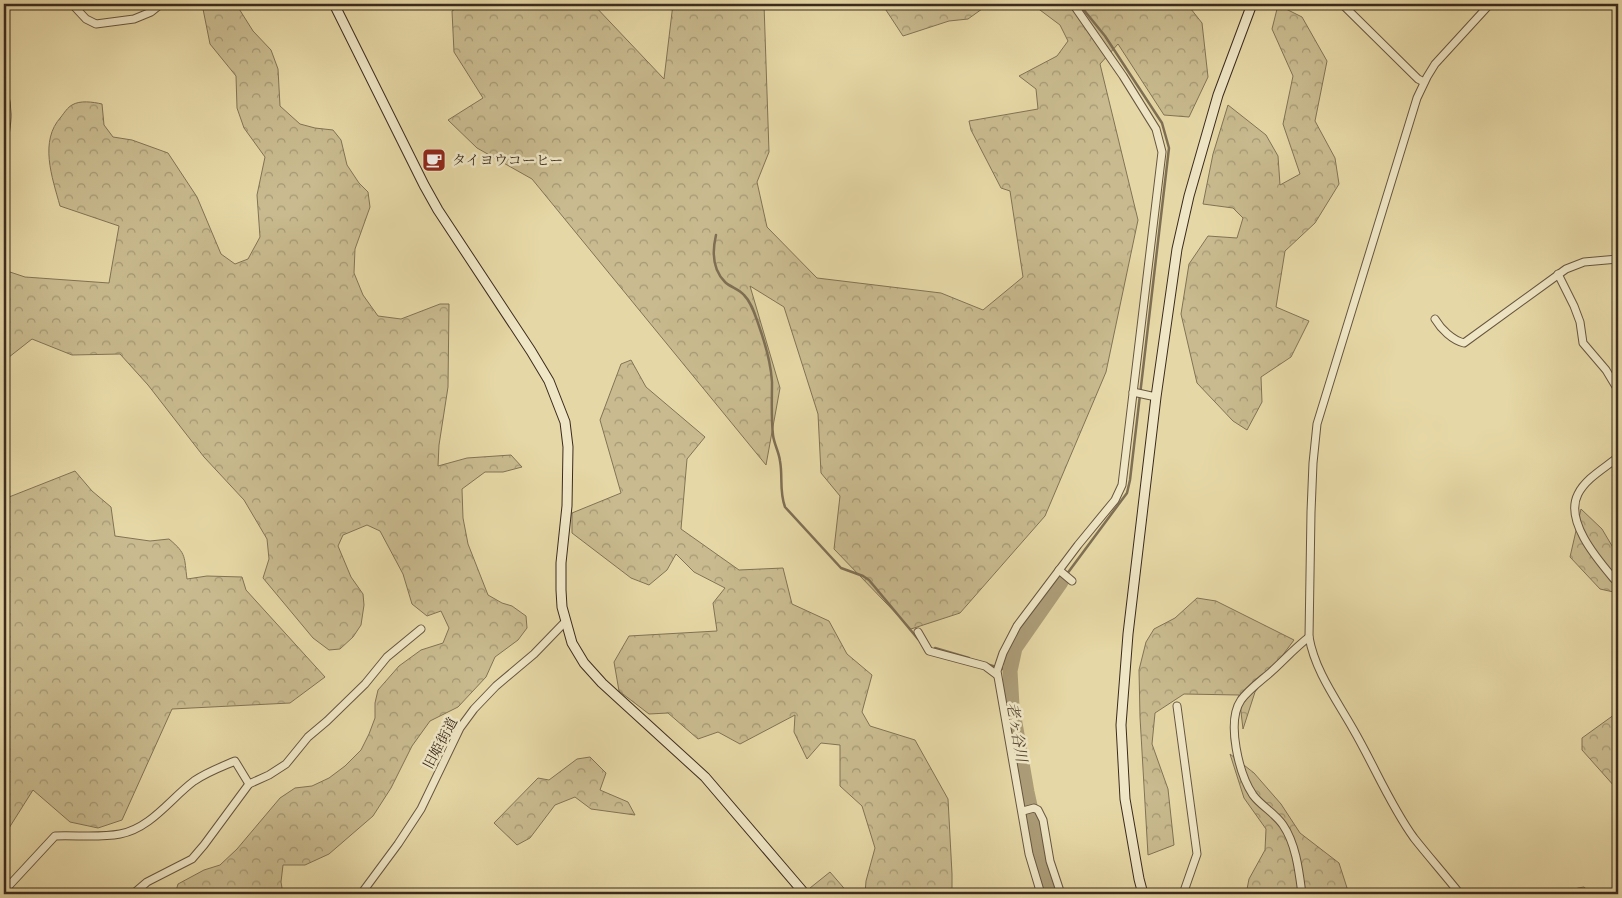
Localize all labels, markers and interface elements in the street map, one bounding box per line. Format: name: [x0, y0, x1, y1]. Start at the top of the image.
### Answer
cafe icon: タイヨウコーヒー: [421, 147, 447, 173]
place label: タイヨウコーヒー: [452, 154, 563, 168]
water label: 老ヶ谷川: [1003, 701, 1030, 765]
street label: 旧姫街道: [421, 715, 460, 771]

